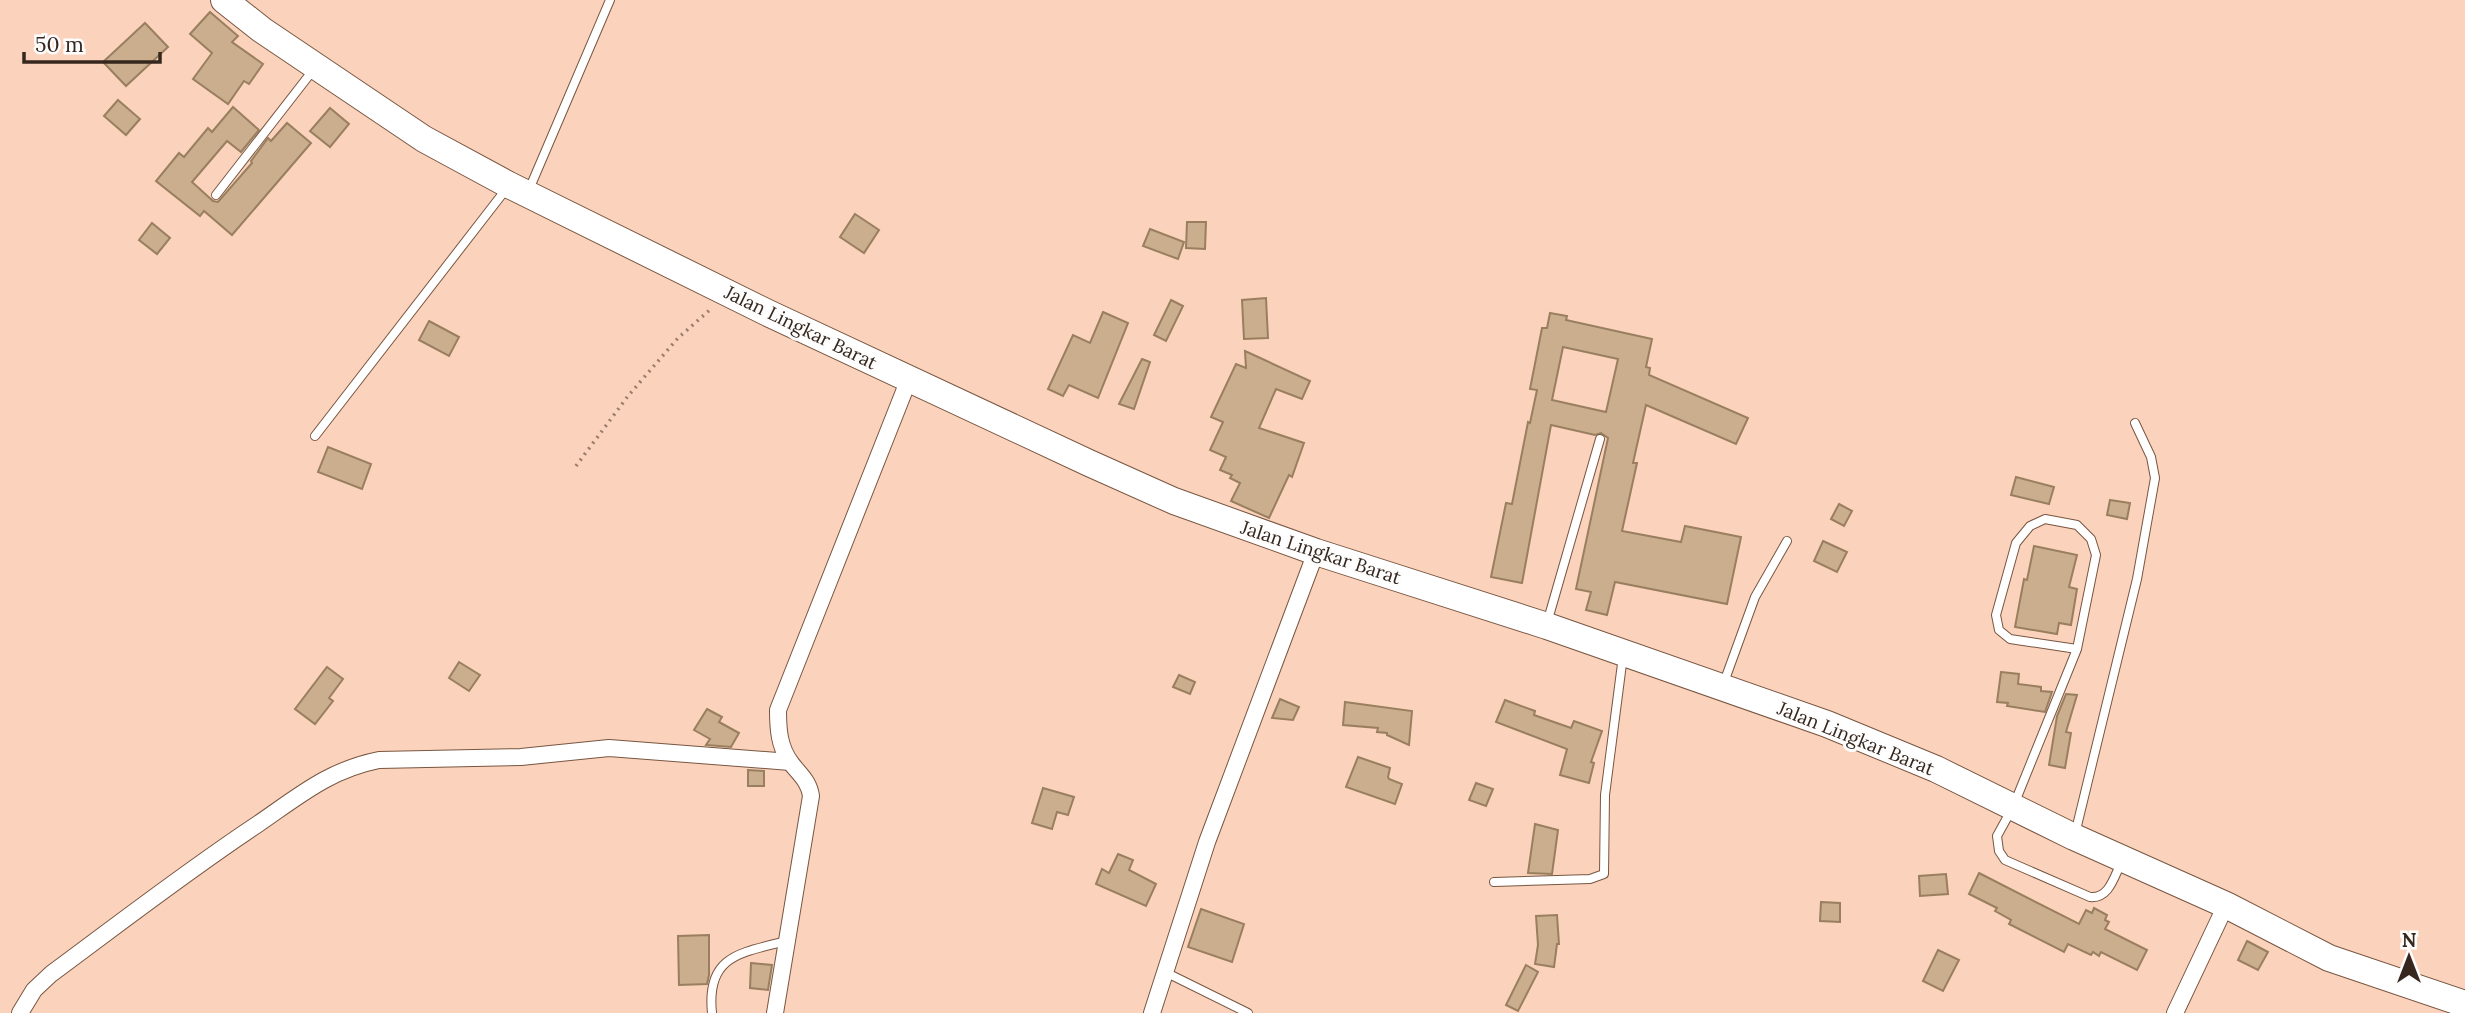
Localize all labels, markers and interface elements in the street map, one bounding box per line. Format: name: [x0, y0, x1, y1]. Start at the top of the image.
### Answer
scale bar: [24, 21, 161, 65]
text: 50 m: [35, 31, 84, 58]
street label: Jalan Lingkar Barat: [720, 279, 882, 375]
street label: Jalan Lingkar Barat: [1237, 514, 1405, 589]
street label: Jalan Lingkar Barat: [1773, 695, 1938, 781]
north arrow: [2374, 922, 2444, 992]
text: N: [2402, 928, 2417, 952]

